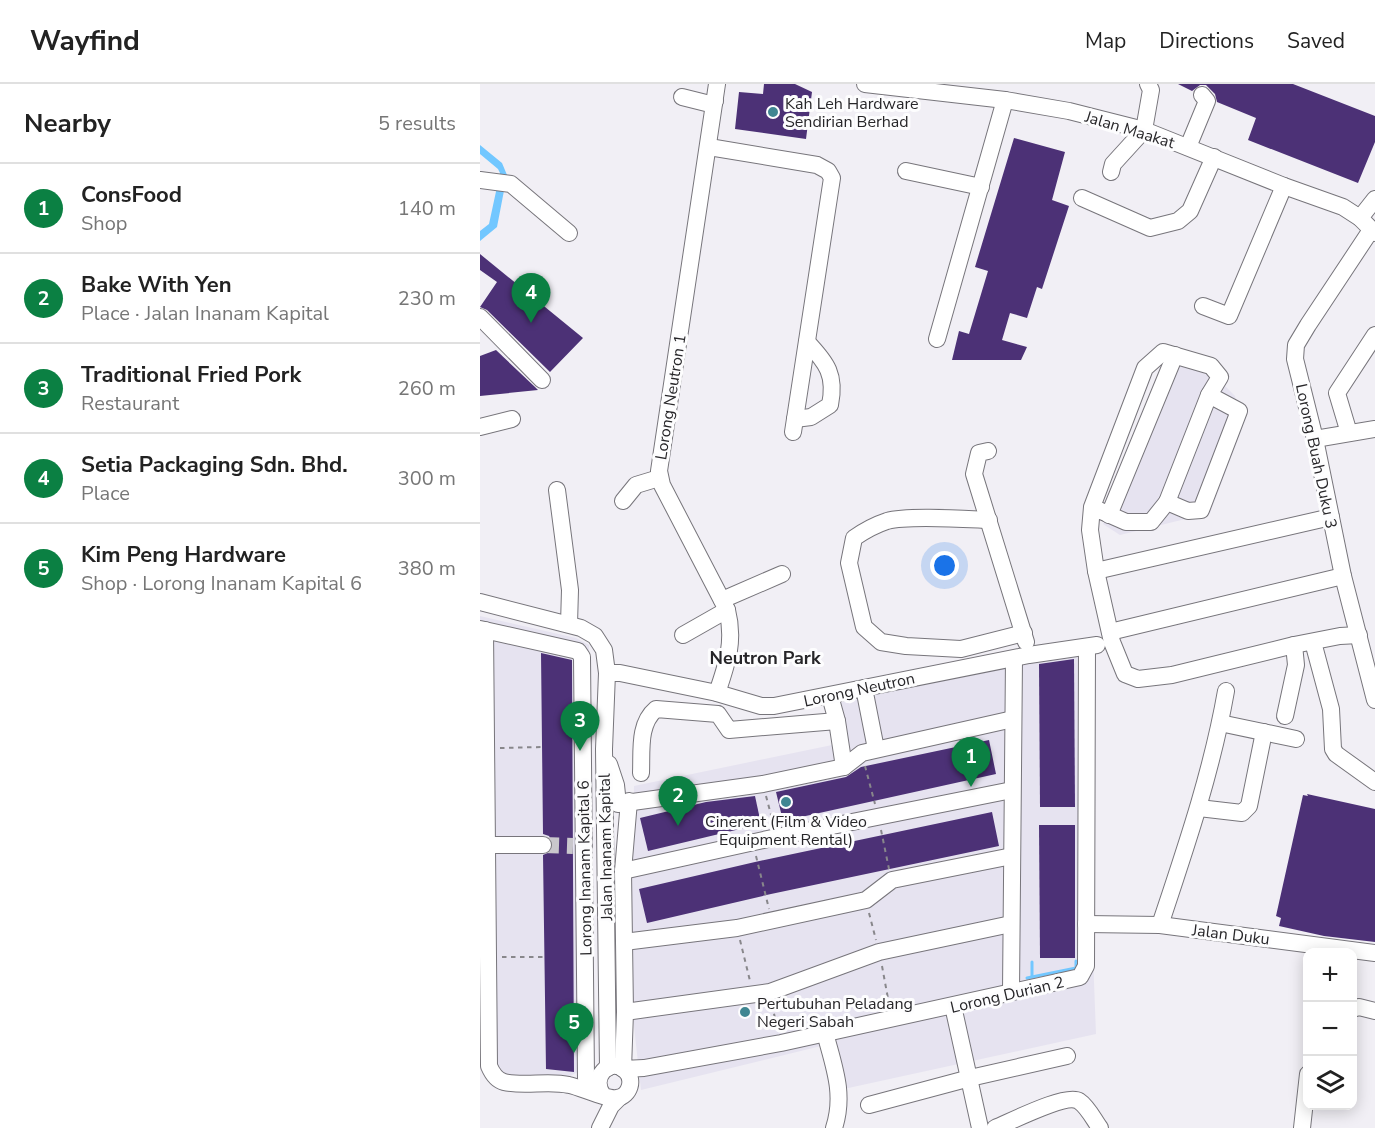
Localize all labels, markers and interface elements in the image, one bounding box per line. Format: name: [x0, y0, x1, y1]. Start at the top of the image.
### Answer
text: Wayfind: [30, 22, 140, 60]
text: Map: [1085, 27, 1126, 55]
text: Directions: [1159, 27, 1254, 55]
text: Saved: [1287, 27, 1345, 55]
place label: Kah Leh Hardware Sendirian Berhad: [785, 93, 919, 133]
marker: Kah Leh Hardware Sendirian Berhad: [766, 105, 780, 119]
text: Nearby: [24, 106, 111, 141]
street label: Jalan Maakat: [1081, 106, 1178, 154]
text: 5 results: [378, 110, 456, 137]
text: ConsFood: [81, 180, 182, 210]
text: 1: [38, 195, 50, 222]
text: 140 m: [398, 195, 456, 222]
text: Shop: [81, 210, 127, 237]
text: Bake With Yen: [81, 270, 232, 300]
pin: 4: [512, 274, 550, 323]
text: 2: [38, 285, 50, 312]
text: 230 m: [398, 285, 456, 312]
text: Place · Jalan Inanam Kapital: [81, 300, 329, 327]
street label: Lorong Neutron 1: [650, 333, 692, 462]
text: Traditional Fried Pork: [81, 360, 301, 390]
text: 3: [38, 375, 50, 402]
text: 260 m: [398, 375, 456, 402]
street label: Lorong Buah Duku 3: [1290, 382, 1342, 531]
text: Restaurant: [81, 390, 179, 417]
text: Setia Packaging Sdn. Bhd.: [81, 450, 348, 480]
text: 4: [38, 465, 50, 492]
text: 300 m: [398, 465, 456, 492]
text: Place: [81, 480, 130, 507]
text: Kim Peng Hardware: [81, 540, 286, 570]
your location: [930, 551, 959, 580]
text: 5: [38, 555, 50, 582]
text: 380 m: [398, 555, 456, 582]
text: Shop · Lorong Inanam Kapital 6: [81, 570, 362, 597]
district label: Neutron Park: [709, 646, 821, 670]
street label: Lorong Neutron: [802, 667, 917, 712]
pin: 3: [560, 702, 600, 751]
pin: 1: [952, 738, 990, 787]
street label: Jalan Inanam Kapital: [594, 773, 618, 922]
pin: 2: [658, 776, 698, 826]
street label: Lorong Inanam Kapital 6: [572, 780, 598, 956]
marker: Cinerent (Film & Video Equipment Rental): [779, 795, 793, 809]
place label: Cinerent (Film & Video Equipment Rental): [705, 811, 867, 851]
street label: Jalan Duku: [1190, 919, 1271, 951]
map controls: [1303, 948, 1357, 1110]
button: +: [1303, 948, 1357, 1002]
street label: Lorong Durian 2: [948, 971, 1066, 1019]
place label: Pertubuhan Peladang Negeri Sabah: [757, 993, 913, 1033]
button: −: [1303, 1002, 1357, 1056]
pin: 5: [554, 1004, 593, 1053]
marker: Pertubuhan Peladang Negeri Sabah: [738, 1005, 752, 1019]
button: layers: [1303, 1056, 1357, 1110]

